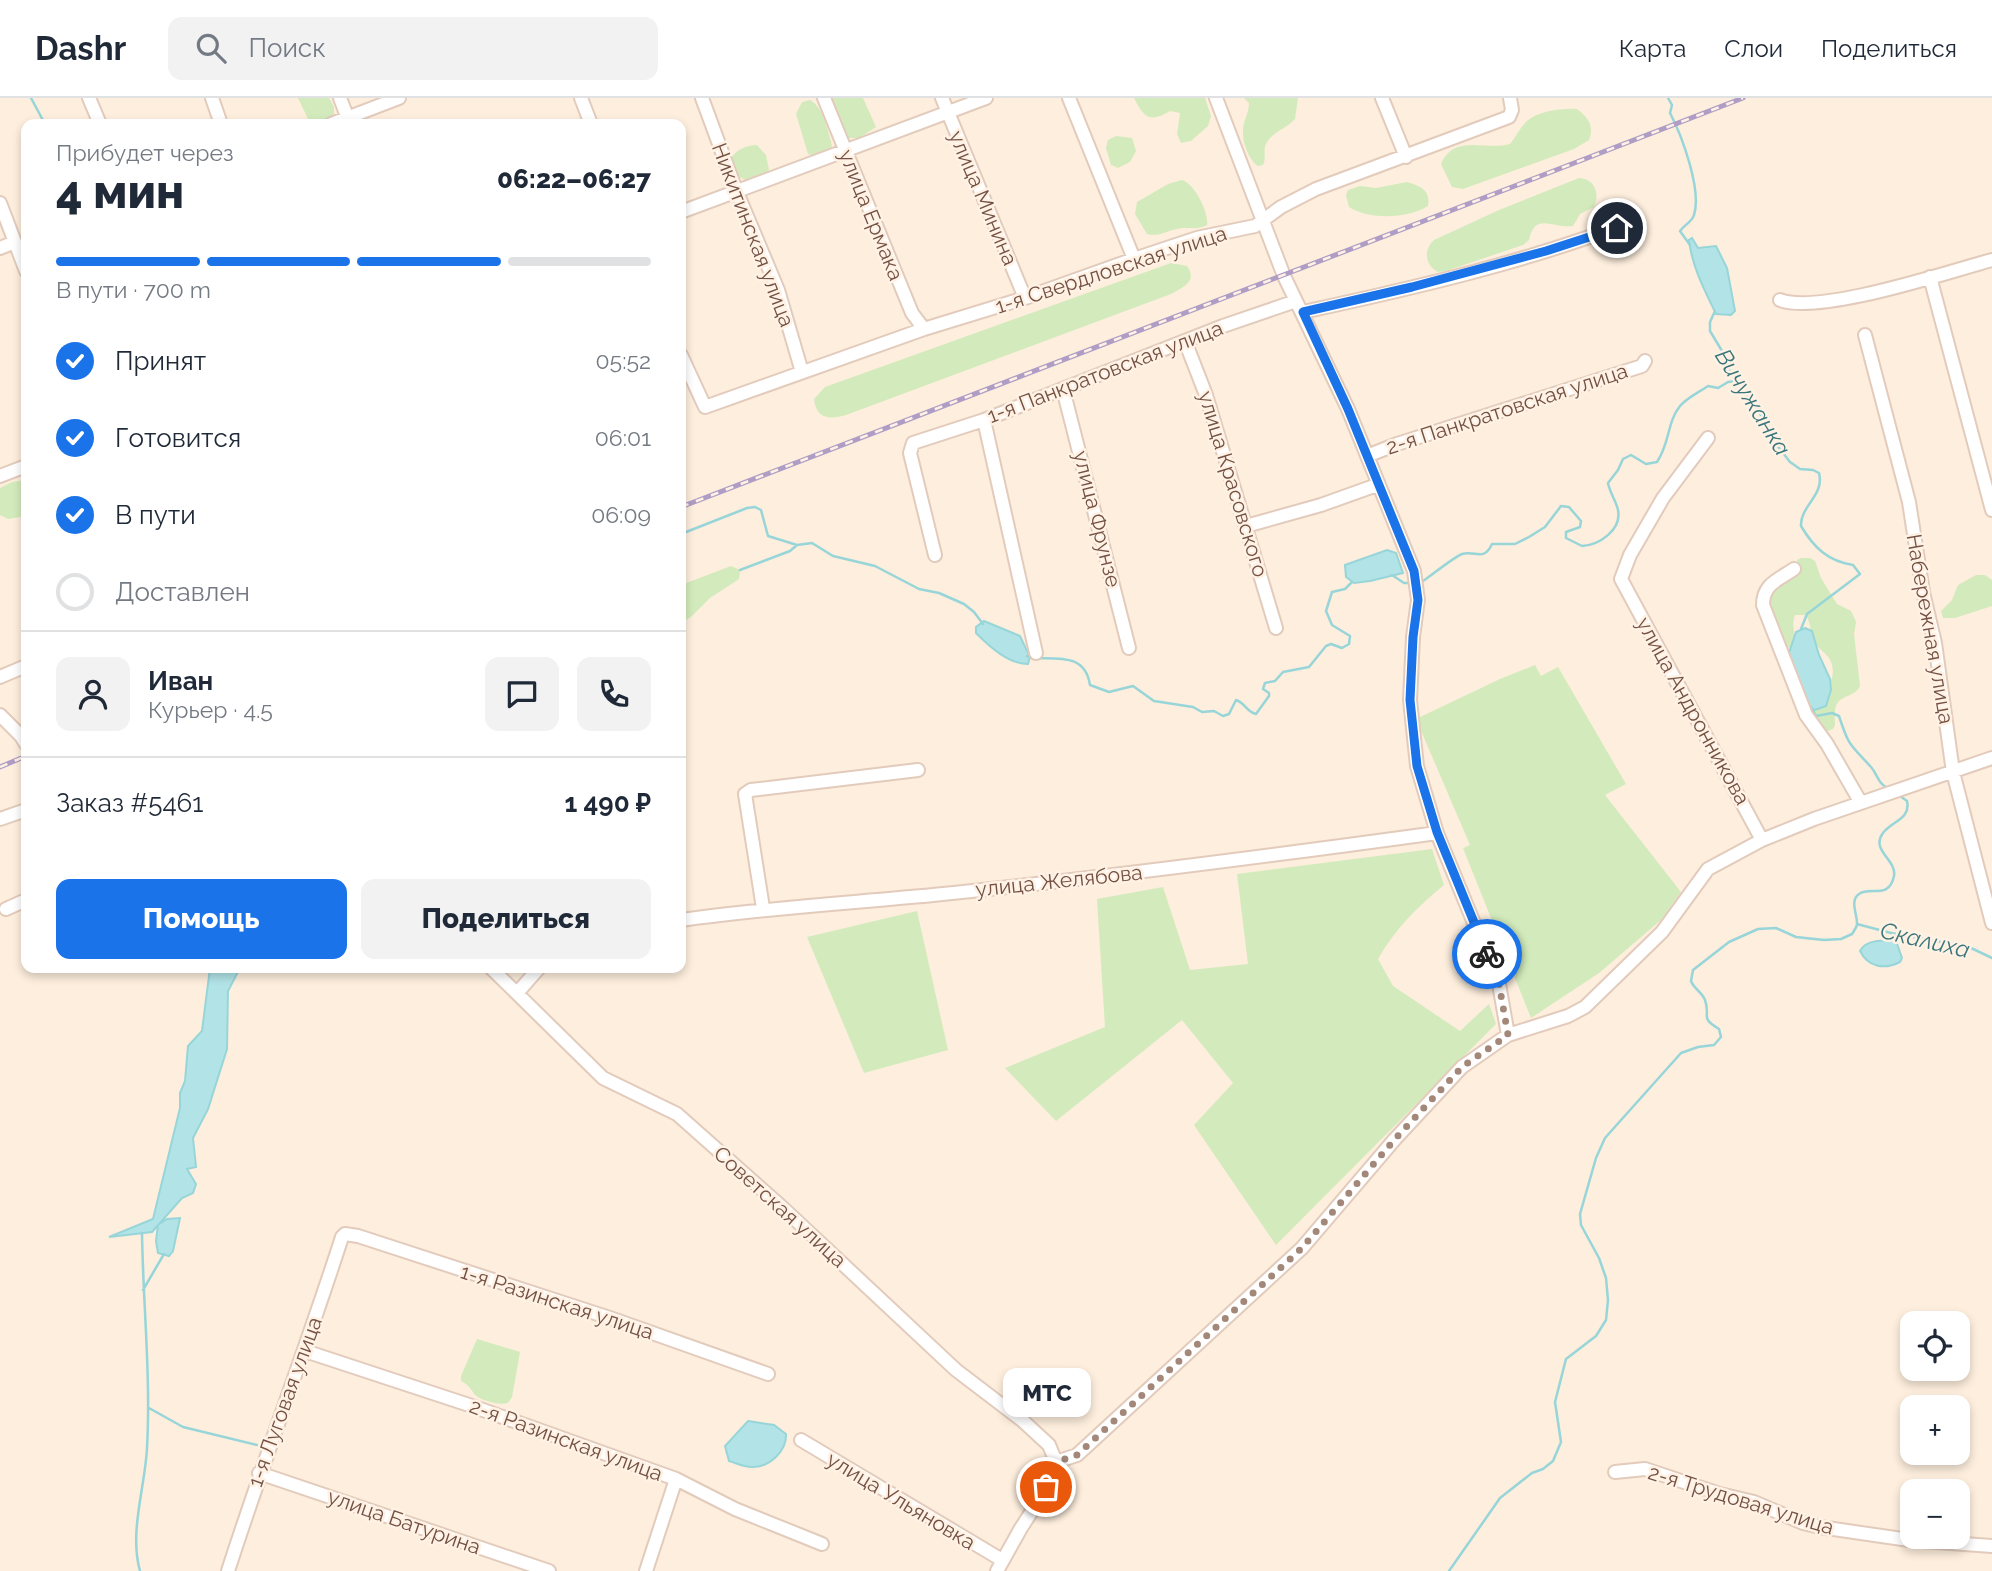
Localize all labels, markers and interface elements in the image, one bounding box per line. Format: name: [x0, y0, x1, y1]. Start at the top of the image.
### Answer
search box: [168, 17, 658, 80]
text: Dashr: [35, 29, 126, 68]
icon: search: [192, 29, 230, 67]
text: Поиск: [248, 33, 326, 63]
text: Карта: [1619, 34, 1686, 63]
text: Слои: [1724, 34, 1783, 63]
text: Поделиться: [1821, 34, 1957, 63]
street label: улица Минина: [944, 127, 1023, 269]
text: Прибудет через: [56, 139, 234, 166]
street label: Никитинская улица: [707, 139, 800, 330]
street label: улица Ермака: [834, 146, 909, 284]
text: 06:22–06:27: [497, 164, 651, 194]
text: 4 мин: [56, 165, 184, 219]
pin: [1587, 198, 1647, 258]
icon: home: [1598, 209, 1636, 247]
street label: 1-я Свердловская улица: [992, 220, 1230, 319]
text: В пути · 700 m: [56, 276, 211, 303]
street label: 1-я Панкратовская улица: [983, 315, 1226, 428]
icon: check: [56, 342, 94, 380]
water label: Вичужанка: [1710, 344, 1797, 460]
text: Принят: [115, 346, 206, 376]
text: 05:52: [596, 347, 651, 374]
street label: 2-я Панкратовская улица: [1383, 358, 1631, 459]
street label: улица Красовского: [1193, 388, 1274, 580]
icon: check: [56, 419, 94, 457]
text: Готовится: [115, 423, 241, 453]
text: 06:01: [595, 424, 651, 451]
street label: улица Фрунзе: [1068, 448, 1127, 590]
icon: check: [56, 496, 94, 534]
text: В пути: [115, 500, 196, 530]
text: 06:09: [591, 501, 651, 528]
street label: Набережная улица: [1901, 532, 1960, 726]
text: Доставлен: [115, 577, 250, 607]
street label: улица Андронникова: [1631, 613, 1755, 809]
button: person: [56, 657, 130, 731]
button: chat: [485, 657, 559, 731]
button: phone: [577, 657, 651, 731]
text: Иван: [148, 666, 213, 696]
text: Курьер · 4.5: [148, 696, 273, 723]
text: Заказ #5461: [56, 788, 203, 818]
text: 1 490 ₽: [564, 788, 651, 818]
street label: улица Желябова: [974, 859, 1144, 902]
button: Помощь: [56, 879, 347, 959]
button: Поделиться: [361, 879, 651, 959]
water label: Скалиха: [1878, 916, 1973, 963]
courier: [1452, 919, 1522, 989]
icon: bike: [1468, 935, 1506, 973]
street label: Советская улица: [709, 1141, 852, 1273]
street label: 1-я Разинская улица: [457, 1258, 657, 1345]
map controls: [1900, 1311, 1970, 1549]
button: locate: [1900, 1311, 1970, 1381]
street label: 1-я Луговая улица: [242, 1313, 327, 1490]
callout: МТС: [1002, 1368, 1090, 1417]
text: МТС: [1022, 1379, 1072, 1406]
street label: 2-я Разинская улица: [466, 1393, 666, 1486]
button: +: [1900, 1395, 1970, 1465]
street label: улица Ульяновка: [822, 1446, 980, 1555]
pin: [1016, 1457, 1076, 1517]
street label: 2-я Трудовая улица: [1645, 1459, 1837, 1540]
icon: bag: [1027, 1468, 1065, 1506]
button: −: [1900, 1479, 1970, 1549]
street label: улица Батурина: [324, 1484, 484, 1559]

